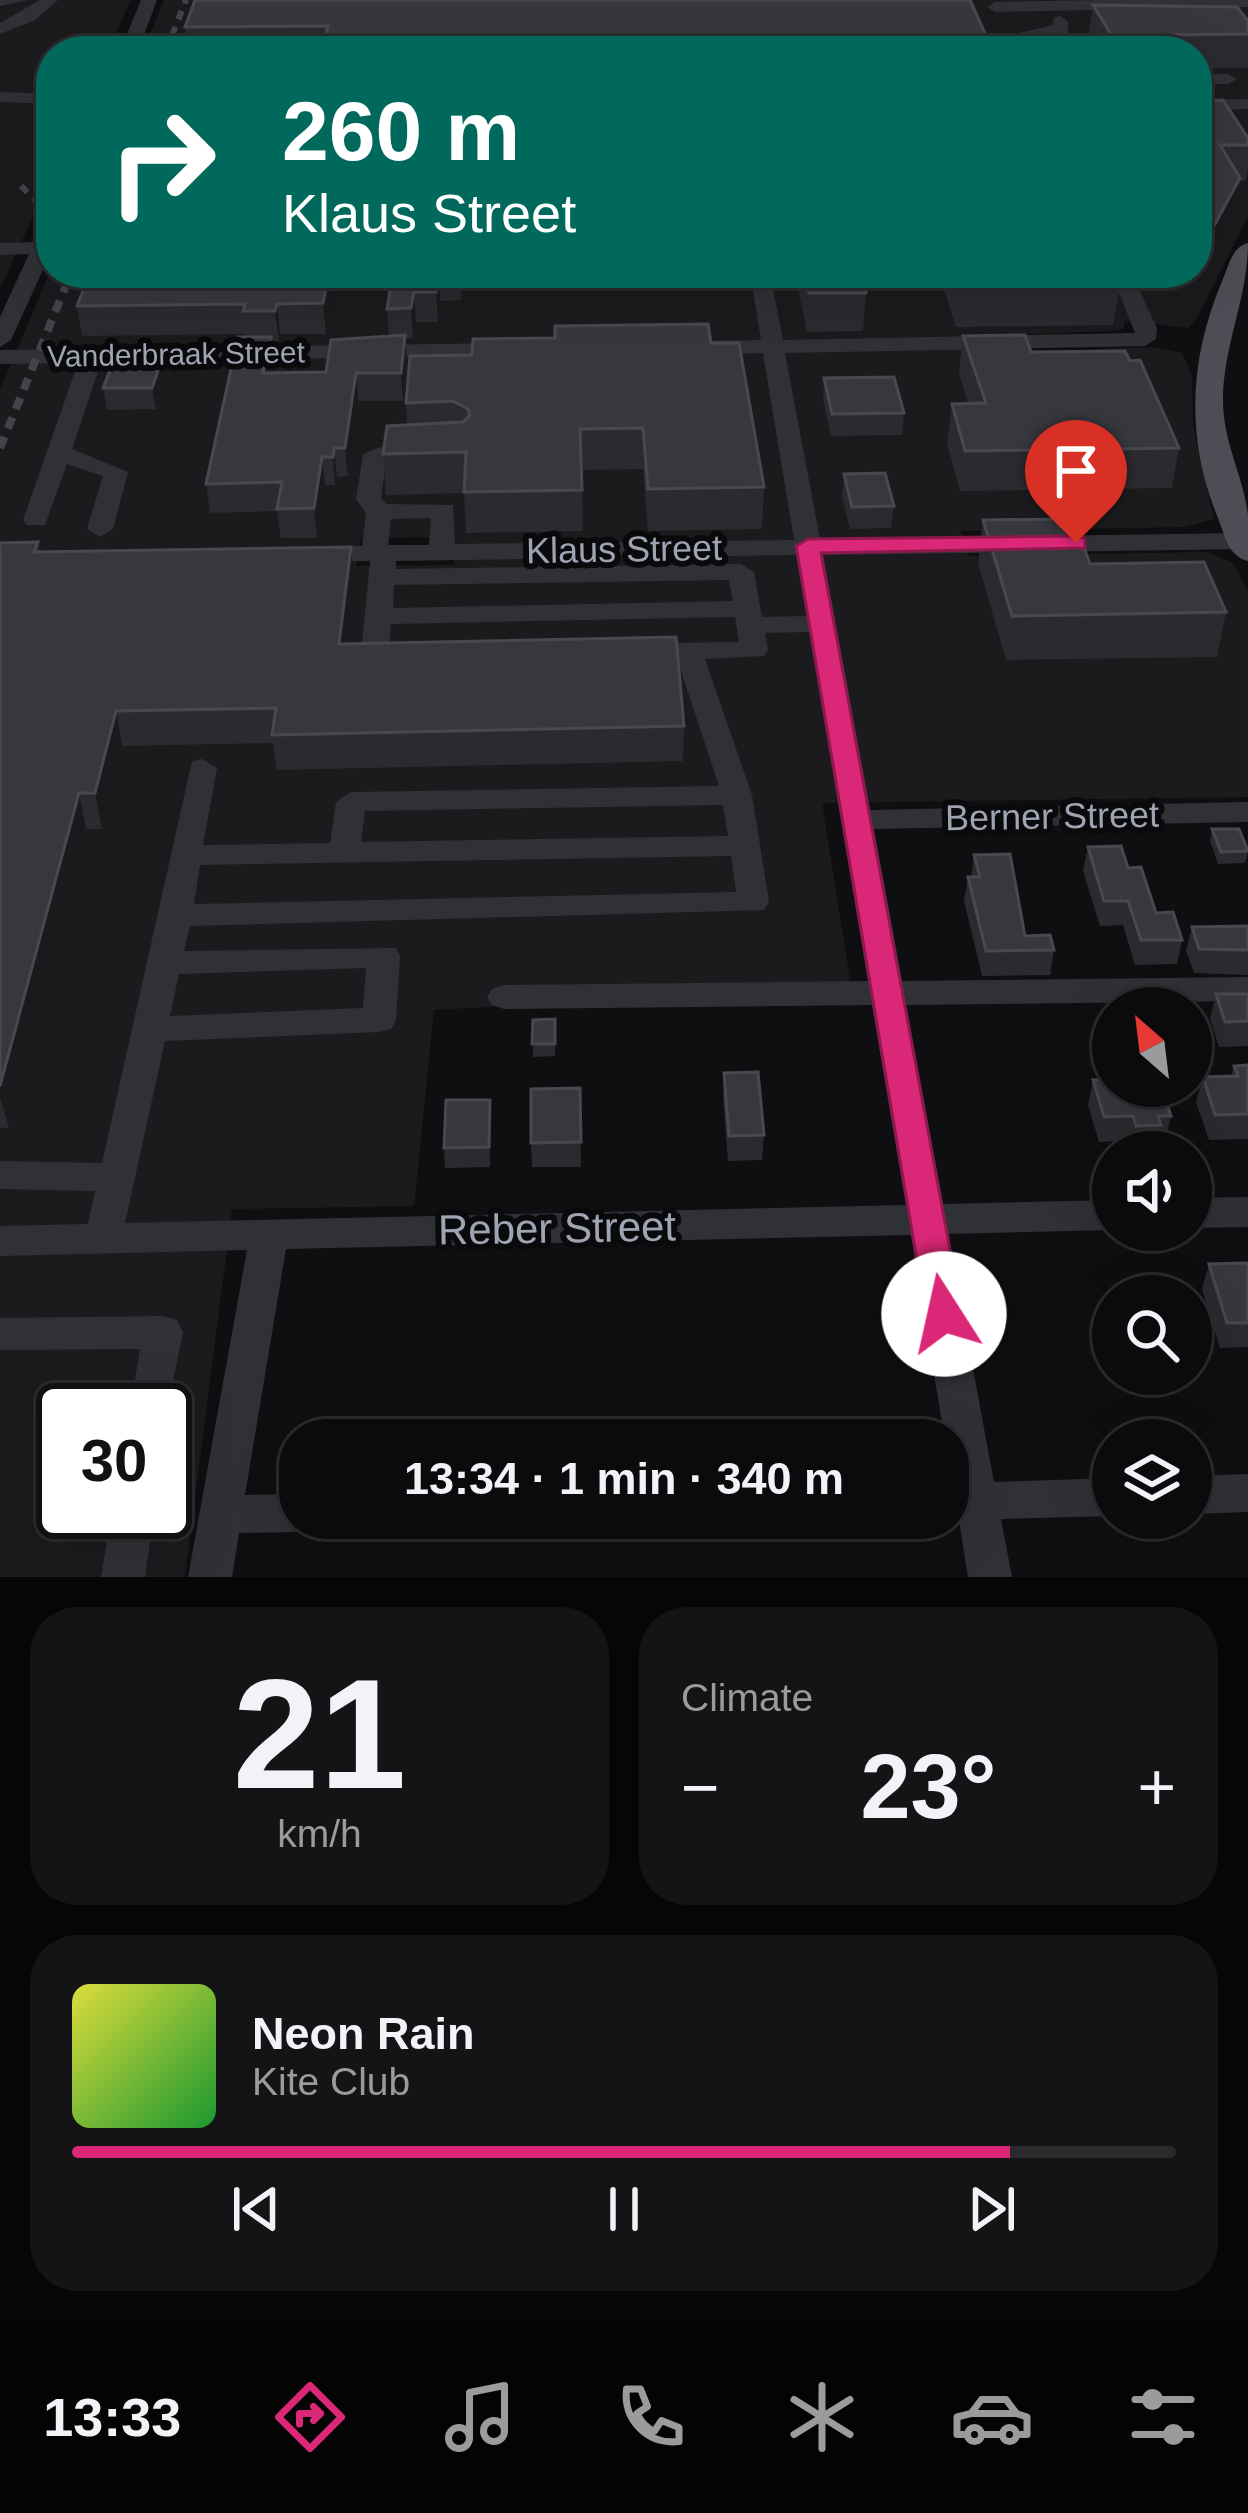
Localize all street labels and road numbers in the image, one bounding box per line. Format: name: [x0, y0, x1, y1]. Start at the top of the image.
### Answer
street label: Vanderbraak Street: [47, 335, 306, 373]
street label: Klaus Street: [526, 527, 722, 571]
street label: Berner Street: [945, 794, 1159, 838]
street label: Reber Street: [438, 1202, 677, 1254]

